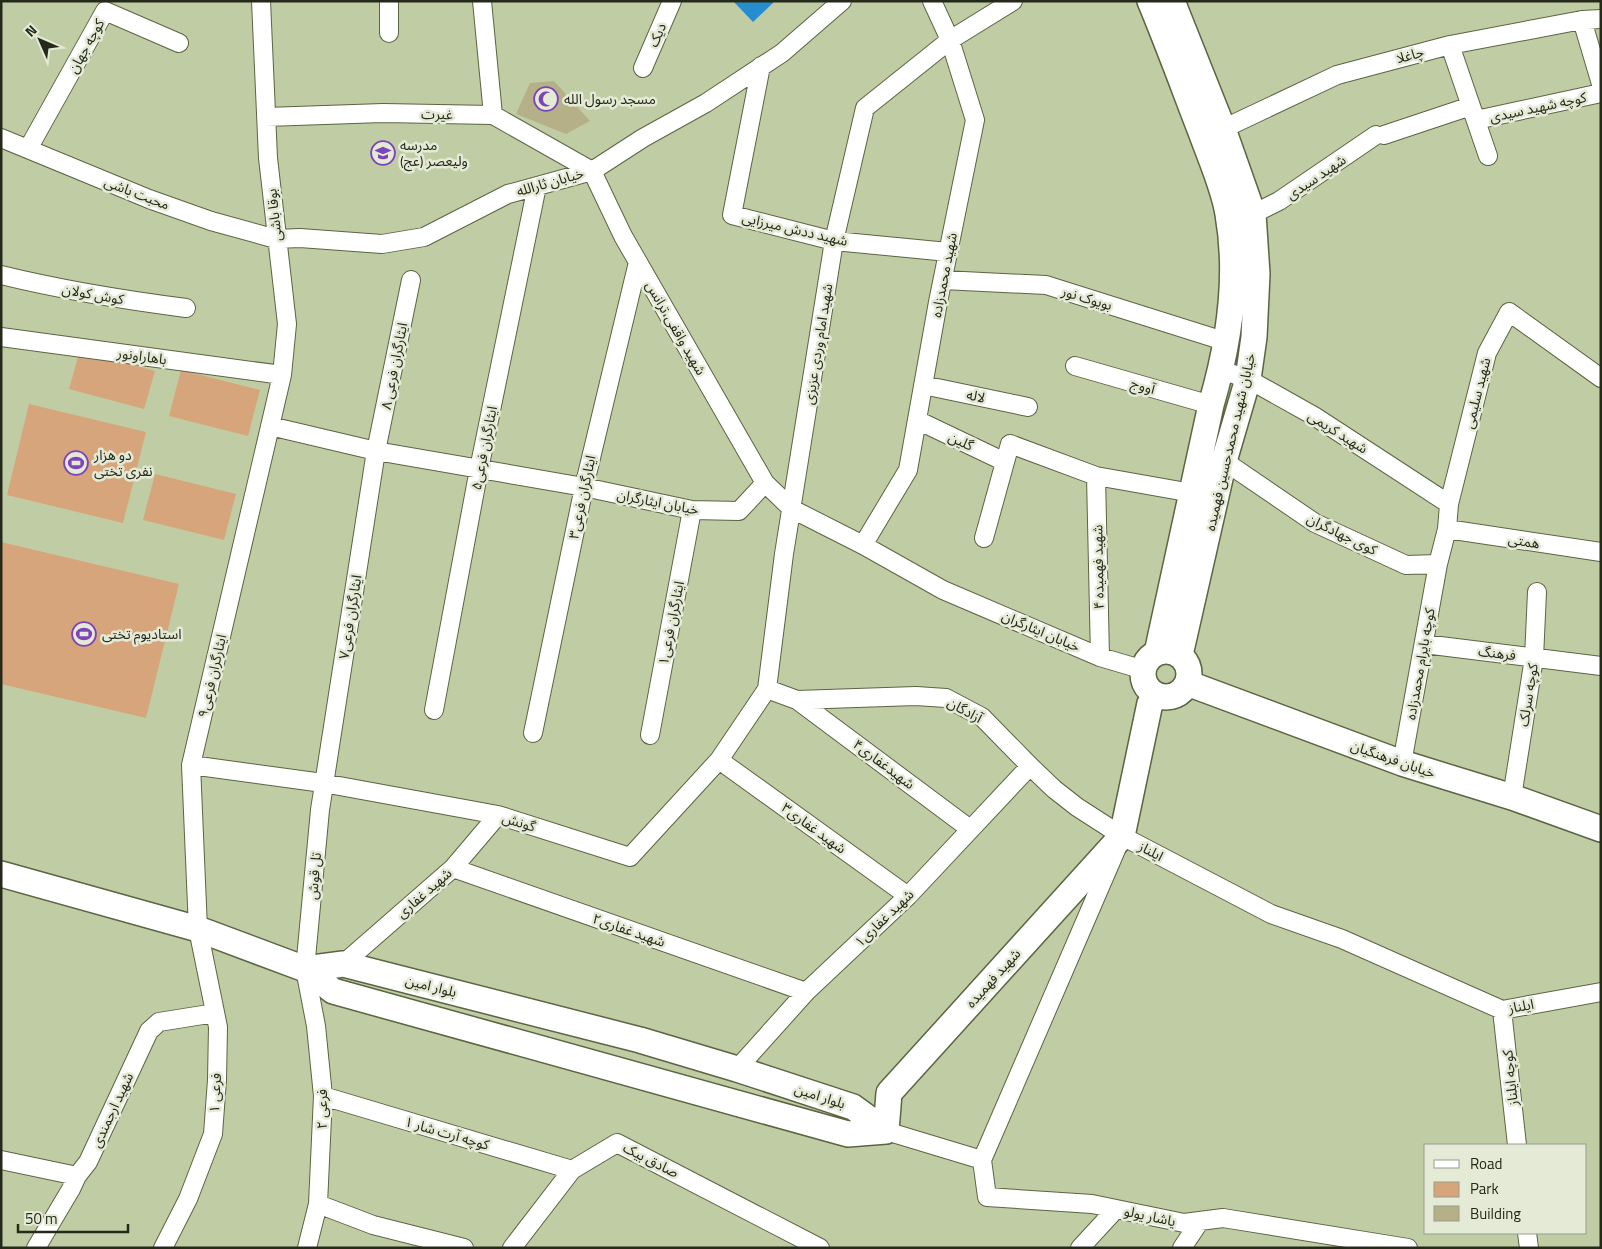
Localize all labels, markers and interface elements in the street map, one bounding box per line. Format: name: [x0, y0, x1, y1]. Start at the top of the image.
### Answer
street label: کوچه جهان: [62, 14, 109, 77]
north arrow: [15, 15, 65, 65]
street label: دیک: [642, 19, 671, 50]
text: N: [20, 20, 41, 41]
street label: چاغلا: [1394, 41, 1426, 68]
mosque icon: مسجد رسول الله: [533, 86, 559, 112]
street label: کوچه شهید سیدی: [1487, 86, 1589, 127]
place label: مسجد رسول الله: [564, 88, 656, 109]
street label: غیرت: [421, 103, 453, 124]
place label: مدرسه ولیعصر (عج): [400, 134, 468, 172]
school or university icon: مدرسه ولیعصر (عج): [370, 140, 396, 166]
street label: شهید سیدی: [1282, 149, 1350, 204]
street label: خیابان ثارالله: [514, 162, 586, 201]
street label: محبت باشی: [101, 170, 173, 215]
street label: بوقا باشی: [260, 187, 287, 242]
street label: شهید ددش میرزایی: [740, 206, 850, 251]
street label: شهید محمدزاده: [925, 231, 962, 319]
street label: شهید واقفی،ترانس: [641, 277, 712, 379]
street label: کوش کولان: [60, 278, 126, 309]
street label: بویوک نور: [1058, 280, 1115, 315]
street label: شهید امام وردی عزیزی: [798, 282, 838, 406]
street label: ایثارگران فرعی ۸: [375, 321, 412, 411]
street label: باهاراونور: [115, 341, 168, 369]
street label: خیابان شهید محمدحسین فهمیده: [1199, 351, 1260, 533]
street label: شهید سلیمی: [1458, 355, 1495, 431]
street label: آووج: [1128, 372, 1159, 400]
street label: لاله: [965, 383, 987, 408]
street label: ایثارگران فرعی۵: [465, 404, 502, 492]
street label: شهید کریمی: [1304, 405, 1372, 458]
street label: گلین: [945, 426, 977, 456]
place label: دو هزار نفری تختی: [93, 444, 153, 481]
sports icon: دو هزار نفری تختی: [63, 450, 89, 476]
street label: ایثارگران فرعی۳: [562, 453, 601, 541]
street label: خیابان ایثارگران: [615, 483, 701, 520]
street label: کوی جهادگران: [1303, 507, 1381, 560]
street label: شهید فهمیده ۴: [1086, 524, 1109, 610]
street label: همتی: [1507, 528, 1541, 553]
street label: ایثارگران فرعی۷: [332, 573, 367, 661]
street label: ایثارگران فرعی۱: [652, 579, 689, 667]
street label: خیابان ایثارگران: [999, 605, 1084, 656]
street label: کوچه بایرام محمدزاده: [1399, 606, 1441, 722]
sports icon: استادیوم تختی: [71, 621, 97, 647]
place label: استادیوم تختی: [102, 623, 182, 645]
street label: ایثارگران فرعی۹: [192, 632, 231, 720]
street label: فرهنگ: [1477, 640, 1517, 665]
street label: کوچه سرلک: [1512, 661, 1543, 728]
street label: آزادگان: [944, 691, 988, 728]
street label: شهیدغفاری۴: [849, 733, 920, 794]
street label: خیابان فرهنگیان: [1348, 734, 1438, 783]
street label: شهید غفاری۳: [778, 797, 851, 858]
street label: گونش: [500, 807, 539, 837]
street label: ایلناز: [1134, 835, 1168, 866]
street label: تل قوش: [301, 851, 326, 900]
street label: شهید غفاری: [391, 862, 456, 923]
street label: شهید غفاری۱: [849, 884, 918, 951]
street label: شهید غفاری۲: [590, 907, 668, 952]
street label: شهید فهمیده: [960, 943, 1025, 1012]
street label: بلوار امین: [403, 969, 459, 1002]
street label: ایلناز: [1505, 993, 1535, 1018]
street label: کوچه ایلناز: [1496, 1049, 1523, 1108]
street label: شهید ارجمندی: [85, 1069, 138, 1151]
street label: فرعی ۱: [203, 1072, 226, 1113]
street label: بلوار امین: [792, 1077, 848, 1114]
street label: فرعی ۲: [311, 1089, 332, 1129]
street label: کوچه آرت شار ۱: [402, 1110, 492, 1155]
street label: صادق بیک: [620, 1137, 683, 1183]
legend: [1424, 1144, 1587, 1234]
text: Road: [1470, 1152, 1502, 1175]
text: Park: [1470, 1177, 1499, 1200]
street label: یاشار یولو: [1122, 1200, 1178, 1231]
scale bar: [18, 1202, 128, 1234]
text: Building: [1470, 1202, 1521, 1225]
text: 50 m: [25, 1207, 58, 1230]

